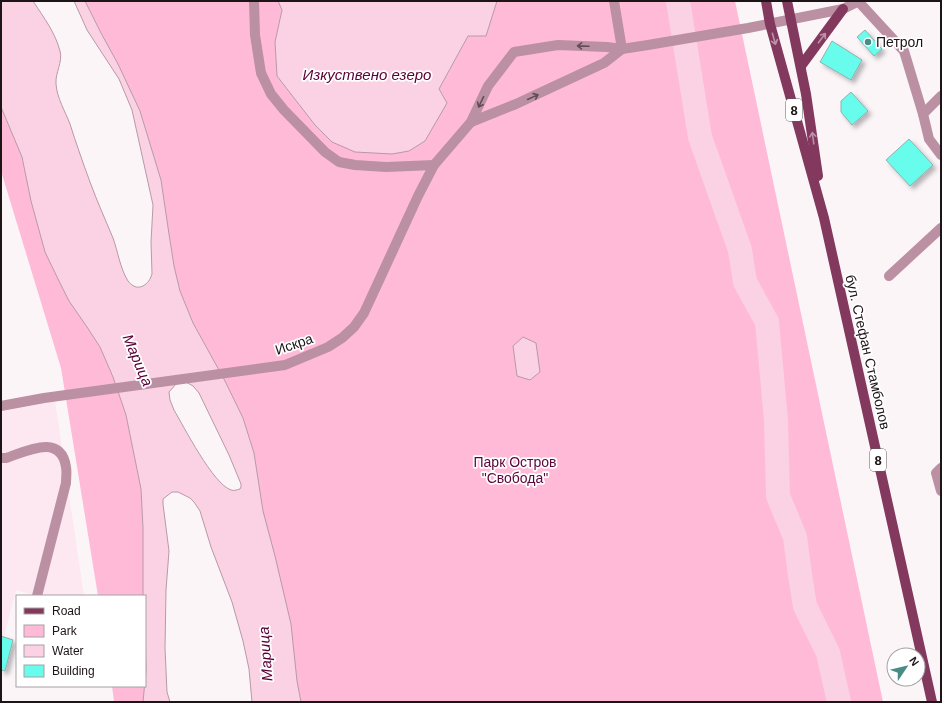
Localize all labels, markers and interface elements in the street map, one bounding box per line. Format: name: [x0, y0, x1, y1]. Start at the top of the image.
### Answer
one-way arrow: [771, 32, 779, 45]
one-way arrow: [817, 32, 826, 43]
place label: Петрол: [876, 34, 923, 50]
marker: Петрол: [863, 37, 873, 47]
one-way arrow: [577, 42, 590, 50]
water label: Изкуствено езеро: [303, 66, 431, 83]
one-way arrow: [527, 93, 539, 100]
one-way arrow: [476, 95, 484, 107]
road number: 8: [786, 99, 802, 121]
one-way arrow: [809, 132, 817, 145]
street label: бул. Стефан Стамболов: [842, 273, 894, 431]
street label: Искра: [273, 330, 315, 358]
water label: Марица: [119, 331, 157, 389]
road number: 8: [870, 449, 886, 471]
park label: Парк Остров "Свобода": [474, 454, 556, 486]
legend: [16, 595, 146, 687]
text: Road: [52, 604, 81, 618]
text: Park: [52, 624, 78, 638]
water label: Марица: [255, 626, 275, 682]
text: Water: [52, 644, 84, 658]
north arrow: [886, 647, 926, 687]
text: N: [907, 655, 921, 668]
text: Building: [52, 664, 95, 678]

